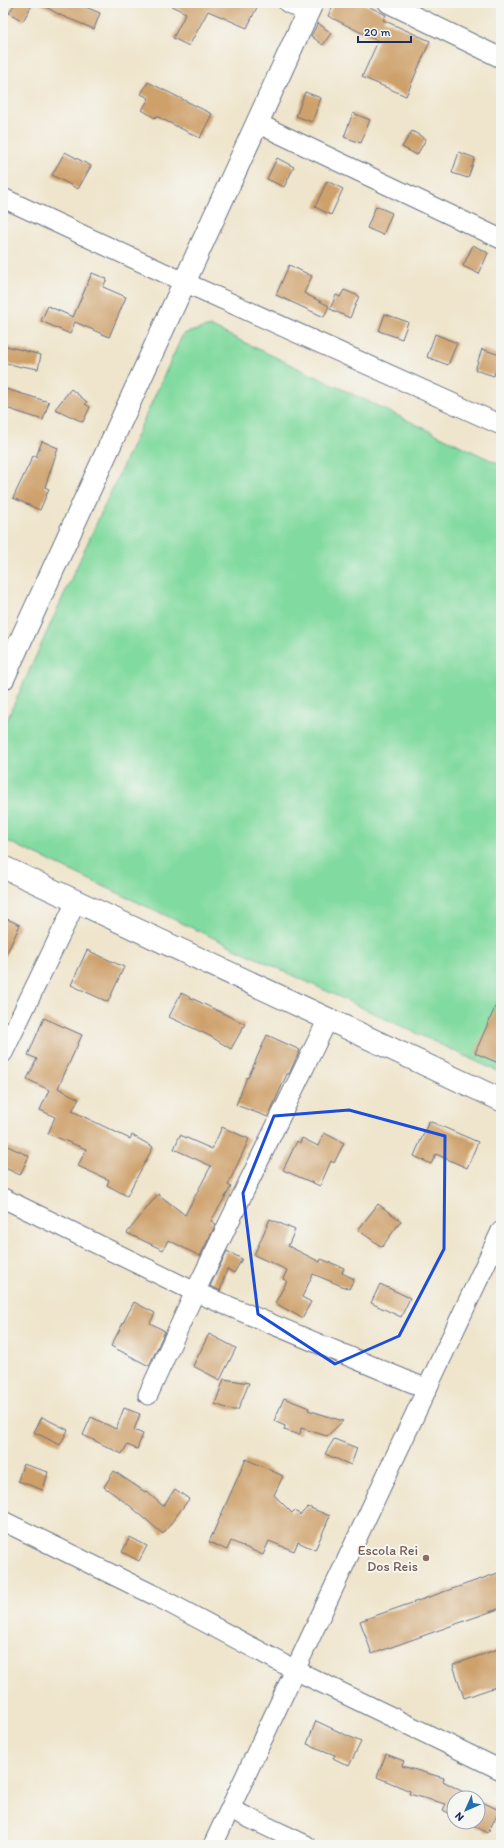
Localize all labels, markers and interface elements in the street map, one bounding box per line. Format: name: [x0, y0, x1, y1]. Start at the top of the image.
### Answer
scale bar: [358, 18, 411, 44]
text: 20 m: [364, 25, 391, 39]
place label: Escola Rei Dos Reis: [358, 1542, 418, 1575]
marker: Escola Rei Dos Reis: [421, 1553, 431, 1563]
north arrow: [446, 1790, 486, 1830]
text: N: [452, 1809, 467, 1824]

